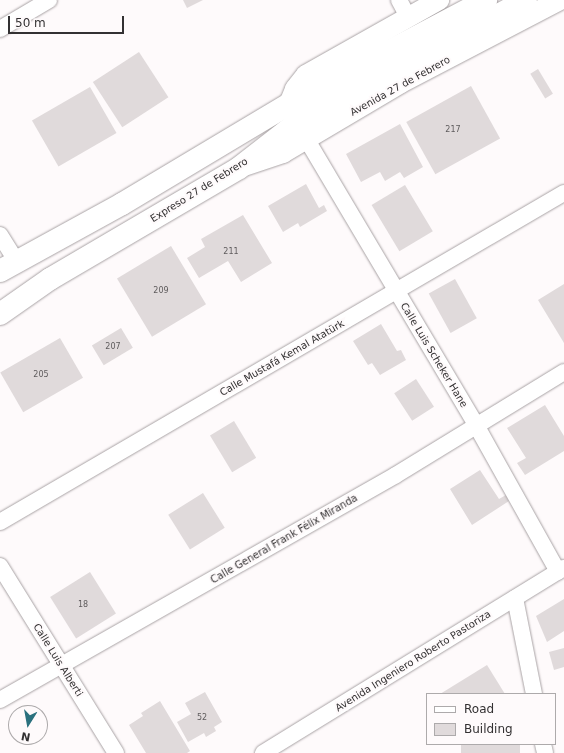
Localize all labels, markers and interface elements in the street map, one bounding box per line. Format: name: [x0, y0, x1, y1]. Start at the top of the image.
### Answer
scale bar: [10, 8, 126, 34]
text: 50 m: [15, 16, 46, 30]
street label: Avenida 27 de Febrero: [348, 53, 452, 119]
house number: 217: [445, 125, 461, 135]
street label: Expreso 27 de Febrero: [148, 155, 250, 225]
house number: 211: [223, 247, 239, 257]
house number: 209: [153, 286, 169, 296]
street label: Calle Luis Scheker Hane: [398, 300, 470, 410]
street label: Calle Mustafá Kemal Atatürk: [218, 317, 346, 399]
house number: 207: [105, 342, 121, 352]
house number: 205: [33, 370, 49, 380]
street label: Calle General Frank Félix Miranda: [208, 492, 360, 586]
house number: 18: [78, 600, 88, 610]
street label: Avenida Ingeniero Roberto Pastoriza: [333, 608, 493, 714]
street label: Calle Luis Alberti: [31, 621, 85, 699]
legend: [426, 693, 556, 745]
text: Road: [464, 702, 494, 716]
north arrow: [8, 705, 48, 745]
house number: 52: [197, 713, 207, 723]
text: Building: [464, 722, 513, 736]
text: N: [20, 729, 32, 744]

